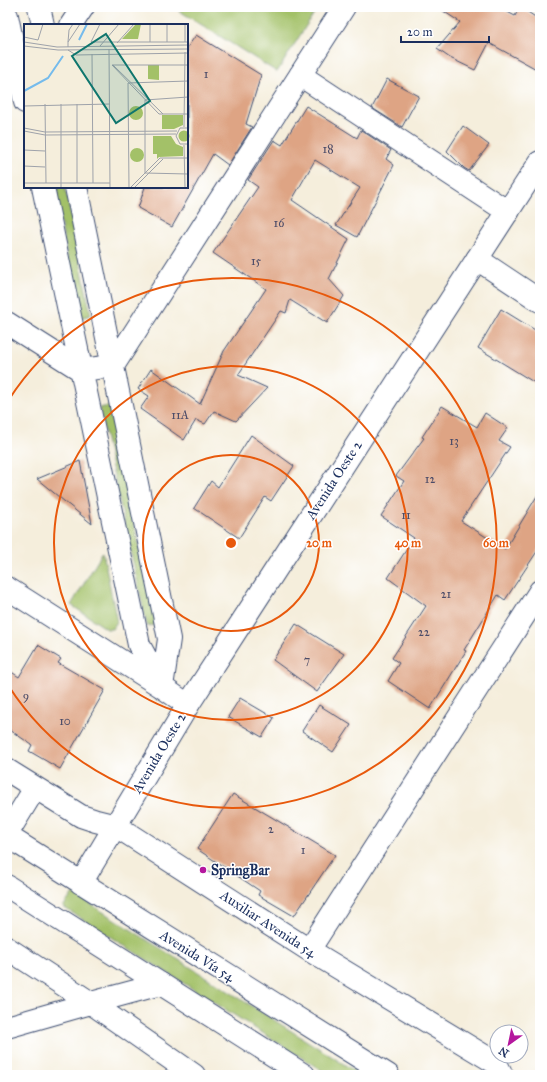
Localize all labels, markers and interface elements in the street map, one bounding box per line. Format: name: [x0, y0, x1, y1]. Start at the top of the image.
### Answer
scale bar: [401, 18, 489, 44]
inset map: [24, 24, 188, 188]
text: 20 m: [407, 25, 433, 39]
house number: 1: [204, 67, 209, 81]
house number: 18: [322, 142, 334, 156]
house number: 16: [274, 216, 285, 230]
house number: 15: [251, 254, 262, 268]
house number: 11A: [171, 408, 189, 422]
house number: 13: [449, 434, 459, 448]
street label: Avenida Oeste 2: [302, 437, 366, 524]
house number: 12: [425, 472, 435, 486]
house number: 11: [401, 508, 411, 522]
centre of rings: [224, 536, 238, 550]
text: 20 m: [306, 536, 333, 550]
text: 40 m: [395, 536, 422, 551]
text: 60 m: [483, 536, 510, 550]
house number: 21: [441, 587, 452, 601]
house number: 22: [418, 625, 430, 639]
house number: 7: [304, 653, 310, 667]
house number: 9: [23, 689, 29, 703]
street label: Avenida Oeste 2: [128, 710, 190, 797]
house number: 10: [59, 714, 71, 728]
house number: 2: [268, 822, 274, 836]
house number: 1: [301, 843, 306, 857]
place label: SpringBar: [211, 862, 270, 880]
marker: SpringBar: [198, 865, 208, 875]
street label: Auxiliar Avenida 54: [216, 886, 320, 962]
street label: Avenida Vía 54: [156, 926, 238, 986]
north arrow: [489, 1024, 529, 1064]
text: N: [496, 1044, 511, 1060]

